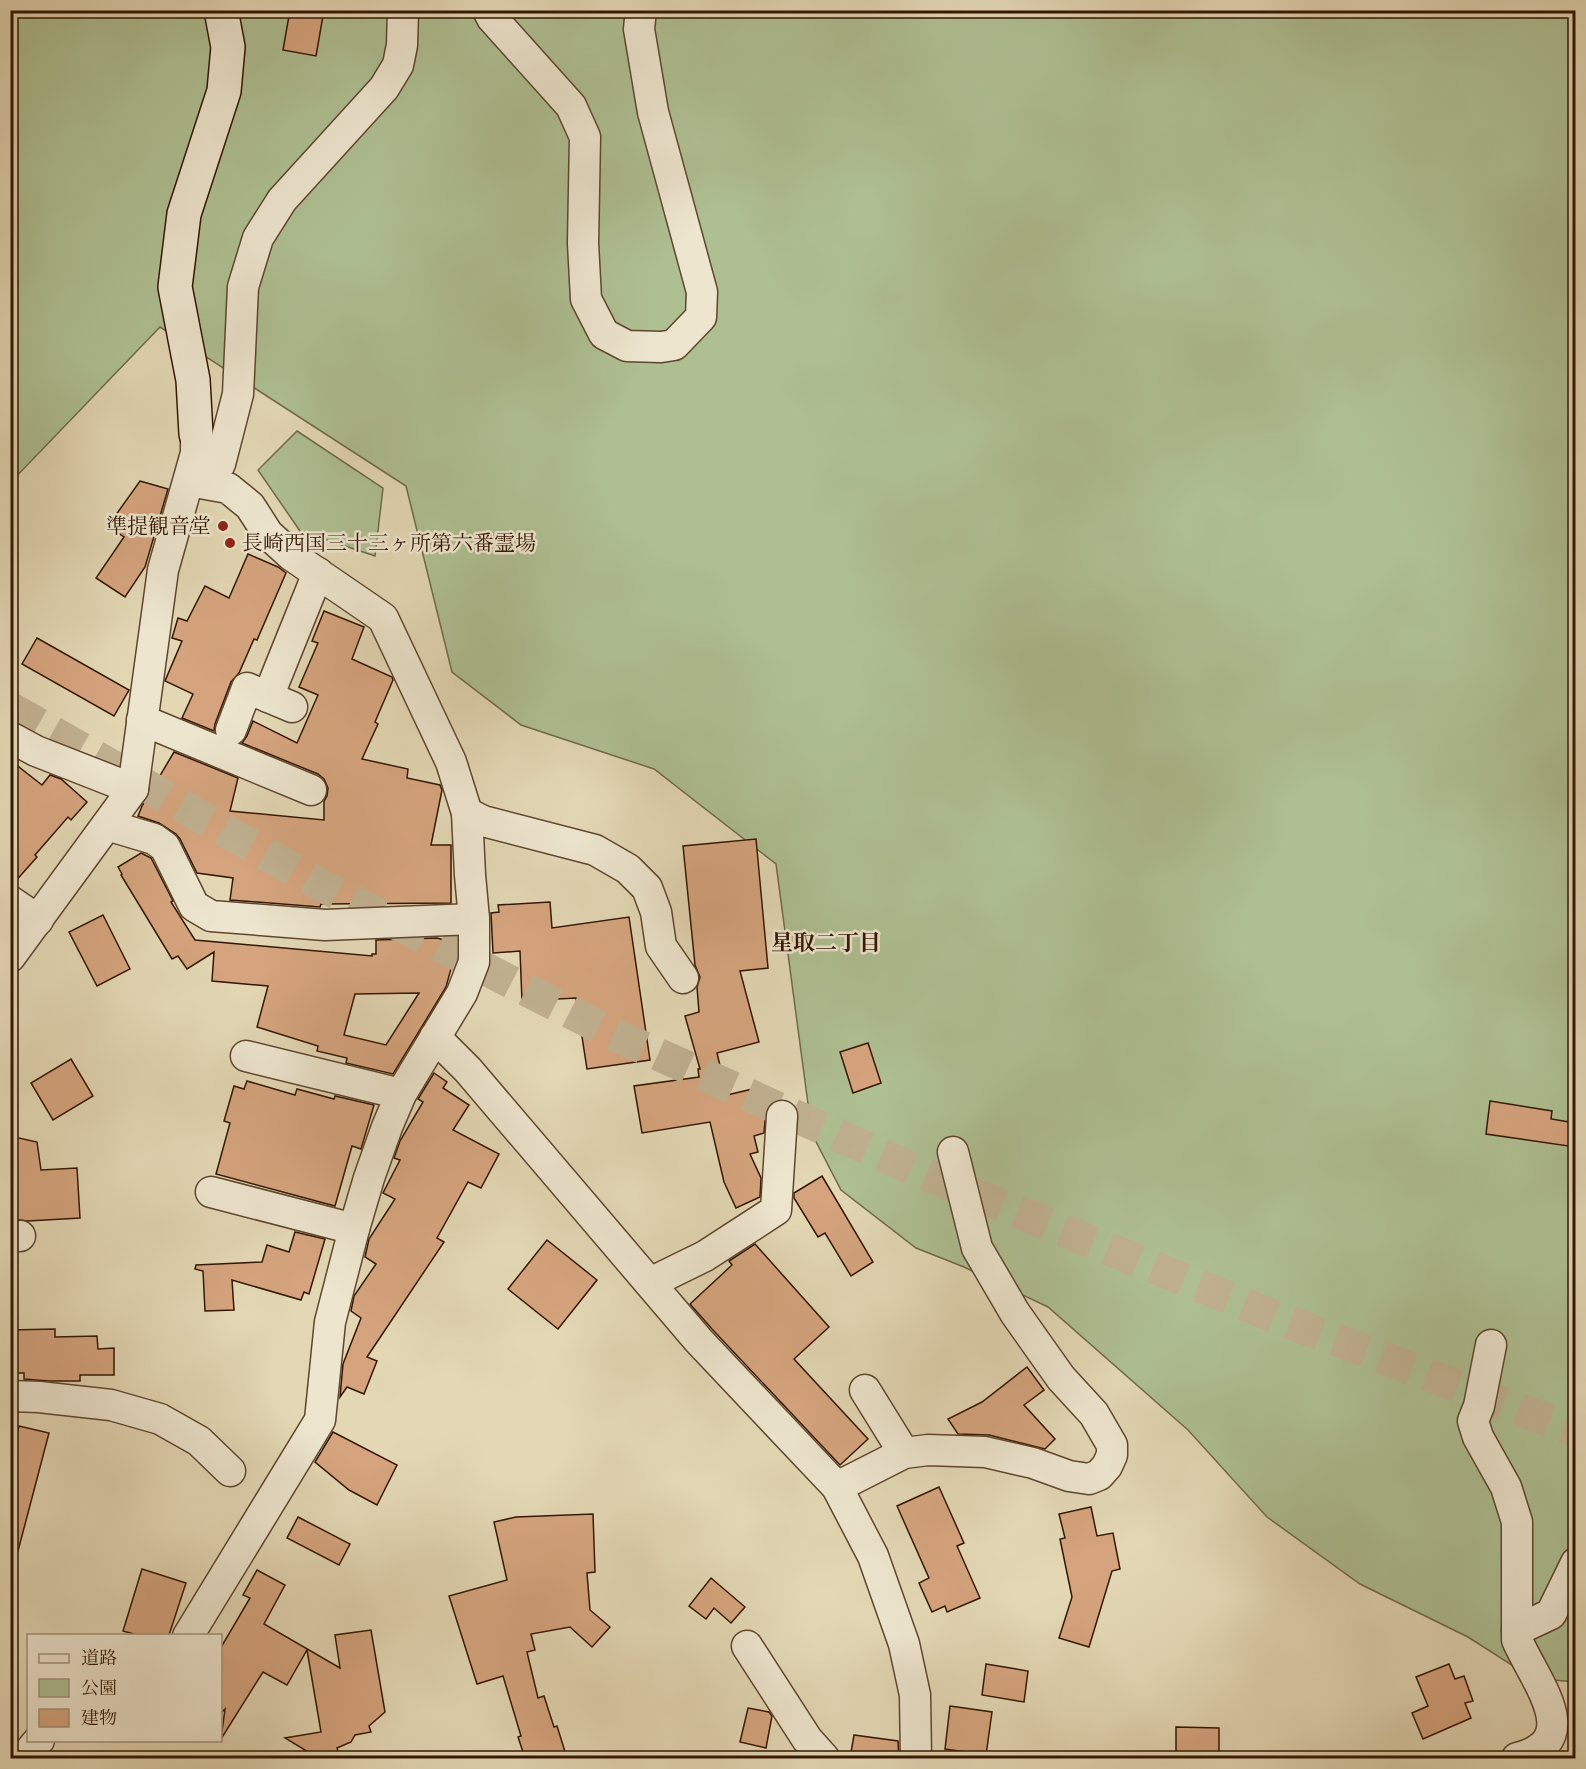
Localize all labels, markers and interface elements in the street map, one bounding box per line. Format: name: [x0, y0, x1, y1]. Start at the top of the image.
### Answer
place label: 準提観音堂: [106, 512, 211, 540]
marker: 準提観音堂: [216, 519, 230, 533]
place label: 長崎西国三十三ヶ所第六番霊場: [242, 529, 536, 557]
marker: 長崎西国三十三ヶ所第六番霊場: [223, 536, 237, 550]
district label: 星取二丁目: [771, 928, 881, 958]
legend: [27, 1634, 222, 1742]
text: 道路: [81, 1646, 117, 1670]
text: 公園: [81, 1676, 117, 1700]
text: 建物: [81, 1706, 117, 1730]

